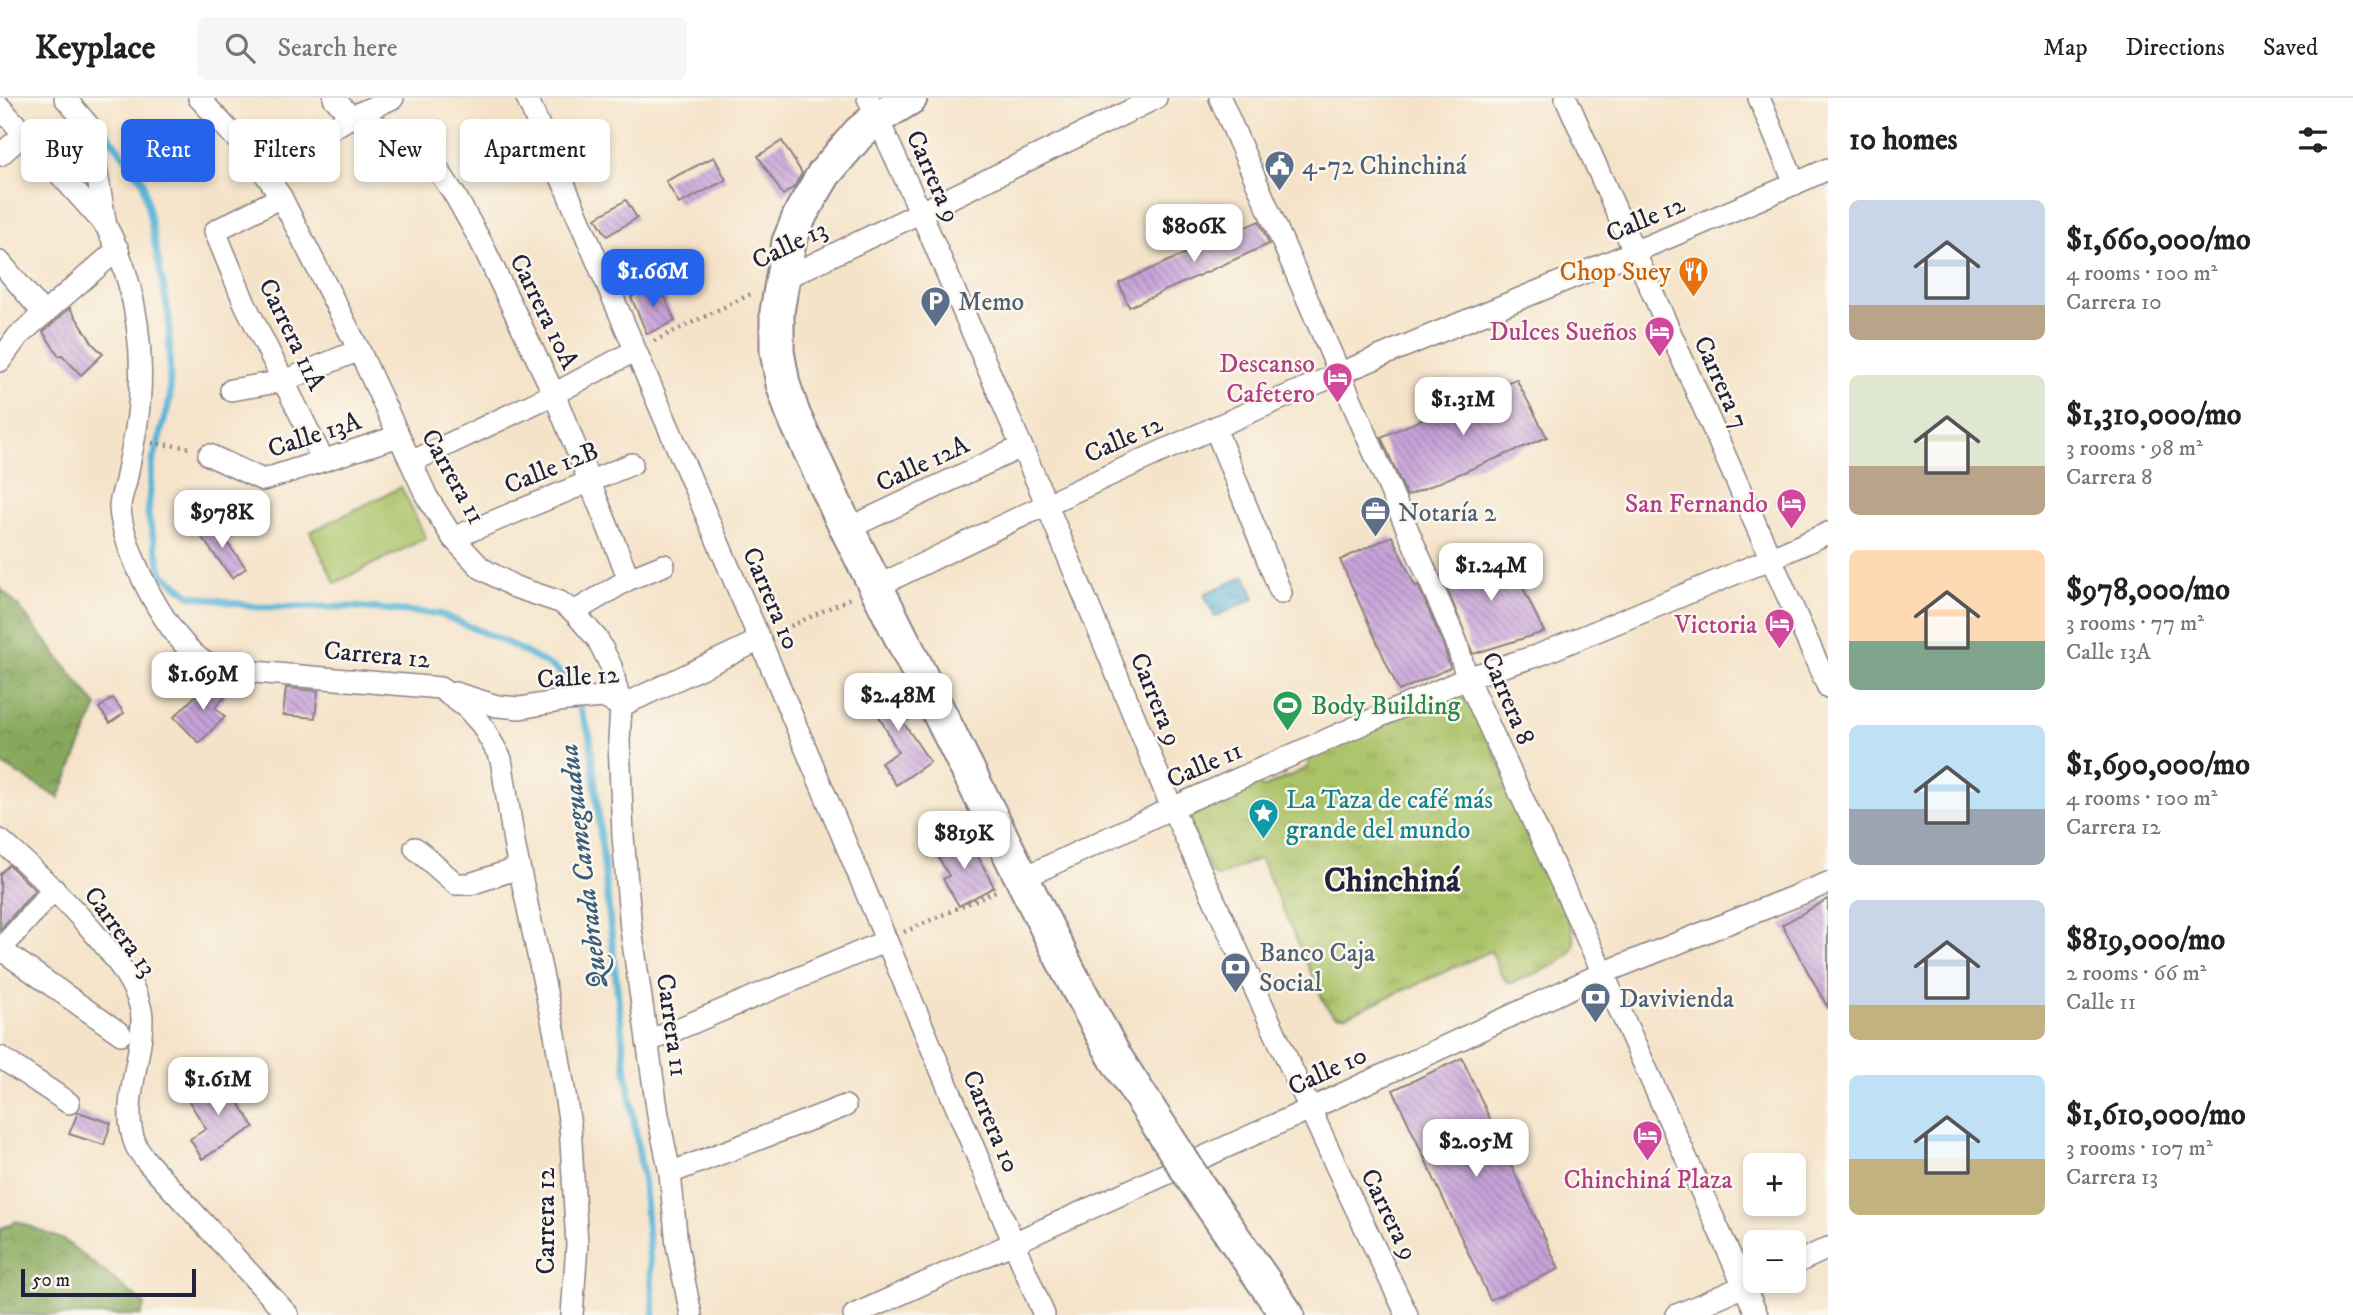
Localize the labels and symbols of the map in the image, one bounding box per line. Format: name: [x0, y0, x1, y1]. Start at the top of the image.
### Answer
street label: Carrera 9: [898, 125, 968, 228]
public building icon: 4-72 Chinchiná: [1262, 148, 1296, 192]
place label: 4-72 Chinchiná: [1302, 150, 1467, 183]
street label: Calle 12: [1601, 188, 1690, 251]
pin: $806K: [1145, 204, 1243, 264]
street label: Calle 13: [747, 213, 833, 278]
street label: Carrera 10A: [501, 248, 586, 375]
pin: $1.66M: [596, 250, 710, 309]
restaurant icon: Chop Suey: [1677, 254, 1711, 298]
place label: Chop Suey: [1560, 256, 1672, 289]
street label: Carrera 11A: [250, 273, 333, 396]
parking icon: Memo: [918, 284, 952, 328]
place label: Memo: [958, 286, 1024, 319]
hotel icon: Dulces Sueños: [1643, 314, 1677, 358]
place label: Dulces Sueños: [1489, 316, 1637, 349]
street label: Carrera 7: [1686, 331, 1756, 434]
place label: Descanso Cafetero: [1219, 348, 1315, 411]
hotel icon: Descanso Cafetero: [1321, 361, 1355, 405]
pin: $1.31M: [1406, 378, 1520, 437]
street label: Calle 13A: [264, 405, 366, 466]
street label: Calle 12: [1079, 407, 1168, 471]
street label: Carrera 11: [413, 423, 492, 530]
street label: Calle 12A: [871, 428, 975, 500]
street label: Calle 12B: [499, 435, 604, 502]
hotel icon: San Fernando: [1774, 486, 1808, 530]
place label: San Fernando: [1625, 488, 1768, 521]
pin: $978K: [173, 490, 271, 550]
office icon: Notaría 2: [1358, 495, 1392, 539]
place label: Notaría 2: [1398, 497, 1497, 530]
street label: Carrera 10: [734, 542, 807, 655]
pin: $1.24M: [1434, 544, 1548, 603]
hotel icon: Victoria: [1763, 607, 1797, 651]
place label: Victoria: [1674, 609, 1757, 642]
street label: Carrera 12: [322, 634, 432, 677]
street label: Carrera 8: [1473, 647, 1542, 750]
street label: Carrera 9: [1122, 648, 1189, 751]
pin: $1.69M: [146, 652, 260, 712]
street label: Calle 12: [536, 658, 621, 697]
pin: $2.48M: [841, 674, 955, 733]
sports icon: Body Building: [1271, 688, 1305, 732]
place label: Body Building: [1311, 690, 1461, 723]
street label: Calle 11: [1162, 734, 1248, 797]
water label: Quebrada Cameguadua: [551, 742, 616, 992]
place label: La Taza de café más grande del mundo: [1286, 784, 1493, 847]
place icon: La Taza de café más grande del mundo: [1246, 797, 1280, 841]
pin: $819K: [915, 812, 1013, 871]
district label: Chinchiná: [1324, 861, 1461, 902]
street label: Carrera 13: [76, 880, 164, 984]
place label: Banco Caja Social: [1259, 937, 1375, 1000]
bank icon: Banco Caja Social: [1219, 950, 1253, 994]
street label: Carrera 11: [648, 971, 695, 1079]
bank icon: Davivienda: [1579, 981, 1613, 1025]
place label: Davivienda: [1619, 983, 1734, 1016]
street label: Calle 10: [1283, 1039, 1373, 1104]
pin: $1.61M: [161, 1058, 275, 1117]
street label: Carrera 10: [954, 1065, 1027, 1178]
pin: $2.05M: [1419, 1119, 1533, 1179]
hotel icon: Chinchiná Plaza: [1631, 1119, 1665, 1163]
street label: Carrera 9: [1352, 1164, 1425, 1266]
place label: Chinchiná Plaza: [1563, 1164, 1733, 1197]
street label: Carrera 12: [530, 1167, 563, 1275]
scale bar: [21, 1266, 196, 1298]

